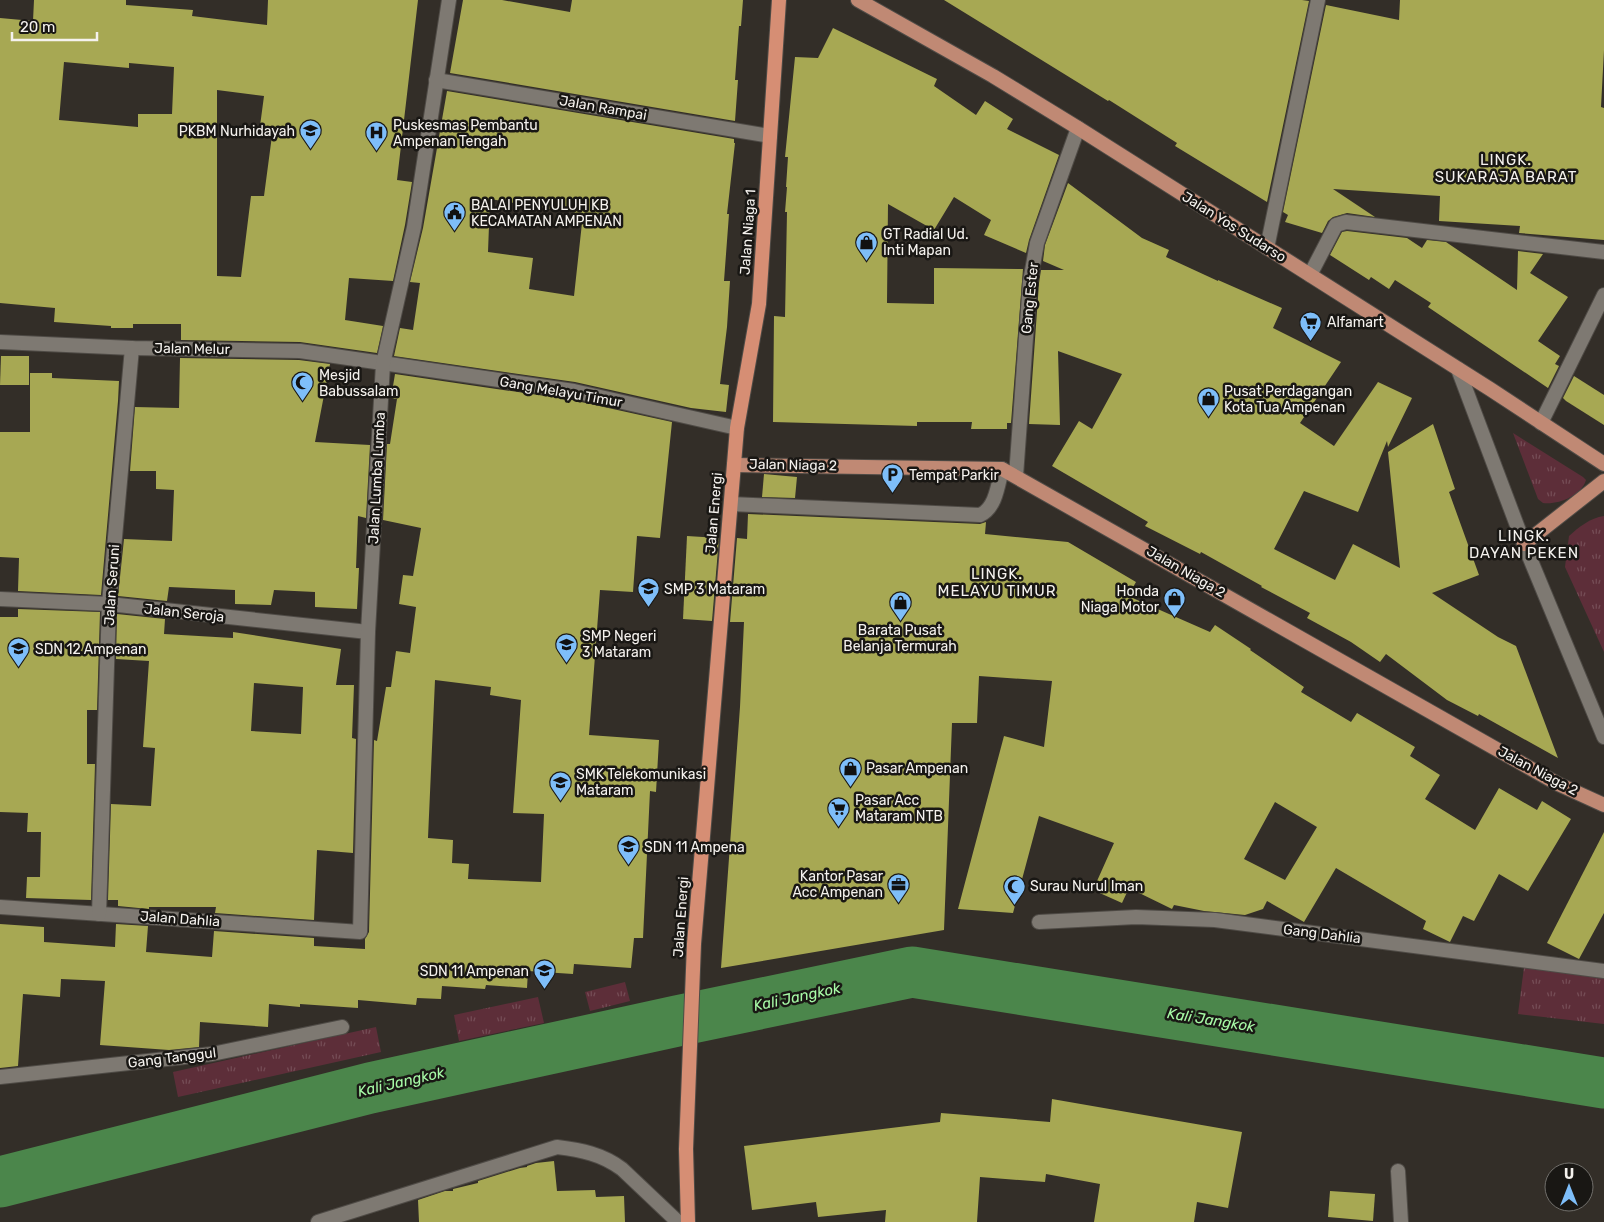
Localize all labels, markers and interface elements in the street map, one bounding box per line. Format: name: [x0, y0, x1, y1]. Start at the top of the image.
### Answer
scale bar: [12, 10, 98, 42]
text: 20 m: [20, 18, 55, 36]
street label: Jalan Rampai: [558, 92, 648, 124]
place label: Puskesmas Pembantu Ampenan Tengah: [393, 117, 538, 150]
school or university icon: PKBM Nurhidayah: [299, 119, 323, 150]
hospital icon: Puskesmas Pembantu Ampenan Tengah: [365, 121, 389, 152]
place label: PKBM Nurhidayah: [179, 123, 295, 140]
district label: LINGK. SUKARAJA BARAT: [1435, 151, 1577, 186]
street label: Jalan Yos Sudarso: [1179, 188, 1289, 266]
street label: Jalan Niaga 1: [737, 189, 759, 275]
place label: BALAI PENYULUH KB KECAMATAN AMPENAN: [471, 197, 622, 230]
public building icon: BALAI PENYULUH KB KECAMATAN AMPENAN: [443, 201, 467, 232]
place label: GT Radial Ud. Inti Mapan: [883, 226, 968, 259]
shop icon: GT Radial Ud. Inti Mapan: [855, 230, 879, 261]
street label: Gang Ester: [1018, 261, 1042, 335]
supermarket icon: Alfamart: [1299, 310, 1323, 341]
place label: Alfamart: [1327, 314, 1384, 331]
street label: Jalan Melur: [154, 340, 231, 358]
place label: Mesjid Babussalam: [319, 367, 398, 400]
mosque icon: Mesjid Babussalam: [291, 371, 315, 402]
street label: Gang Melayu Timur: [498, 373, 624, 411]
place label: Pusat Perdagangan Kota Tua Ampenan: [1224, 383, 1352, 416]
shop icon: Pusat Perdagangan Kota Tua Ampenan: [1196, 387, 1220, 418]
street label: Jalan Lumba Lumba: [365, 412, 389, 544]
street label: Jalan Niaga 2: [749, 456, 837, 474]
parking icon: Tempat Parkir: [881, 463, 905, 494]
place label: Tempat Parkir: [909, 467, 999, 484]
street label: Jalan Energi: [702, 472, 726, 554]
district label: LINGK. DAYAN PEKEN: [1469, 527, 1579, 562]
street label: Jalan Niaga 2: [1144, 543, 1228, 601]
street label: Jalan Seruni: [101, 544, 123, 626]
district label: LINGK. MELAYU TIMUR: [938, 565, 1056, 600]
school or university icon: SMP 3 Mataram: [636, 577, 660, 608]
place label: SMP 3 Mataram: [664, 581, 765, 598]
place label: Honda Niaga Motor: [1081, 583, 1160, 616]
shop icon: Honda Niaga Motor: [1163, 587, 1187, 618]
shop icon: Barata Pusat Belanja Termurah: [888, 590, 912, 621]
street label: Jalan Seroja: [143, 600, 225, 626]
place label: Barata Pusat Belanja Termurah: [843, 622, 957, 655]
place label: SMP Negeri 3 Mataram: [582, 628, 656, 661]
school or university icon: SMP Negeri 3 Mataram: [554, 632, 578, 663]
school or university icon: SDN 12 Ampenan: [7, 637, 31, 668]
place label: SDN 12 Ampenan: [35, 641, 147, 658]
street label: Jalan Niaga 2: [1495, 743, 1581, 799]
shop icon: Pasar Ampenan: [838, 756, 862, 787]
place label: Pasar Ampenan: [866, 760, 968, 777]
place label: SMK Telekomunikasi Mataram: [576, 766, 706, 799]
school or university icon: SMK Telekomunikasi Mataram: [548, 770, 572, 801]
place label: Pasar Acc Mataram NTB: [855, 792, 943, 825]
supermarket icon: Pasar Acc Mataram NTB: [827, 796, 851, 827]
school or university icon: SDN 11 Ampena: [616, 835, 640, 866]
place label: SDN 11 Ampena: [644, 839, 745, 856]
place label: Kantor Pasar Acc Ampenan: [792, 868, 884, 901]
office icon: Kantor Pasar Acc Ampenan: [887, 872, 911, 903]
mosque icon: Surau Nurul Iman: [1002, 874, 1026, 905]
street label: Jalan Energi: [670, 876, 692, 958]
place label: Surau Nurul Iman: [1030, 878, 1143, 895]
street label: Jalan Dahlia: [139, 908, 221, 930]
street label: Gang Dahlia: [1282, 921, 1362, 947]
school or university icon: SDN 11 Ampenan: [533, 959, 557, 990]
place label: SDN 11 Ampenan: [420, 963, 529, 980]
water label: Kali Jangkok: [752, 979, 842, 1015]
water label: Kali Jangkok: [1166, 1004, 1256, 1036]
street label: Gang Tanggul: [127, 1044, 217, 1072]
water label: Kali Jangkok: [356, 1063, 446, 1101]
north arrow: [1544, 1162, 1594, 1212]
text: U: [1564, 1166, 1574, 1183]

